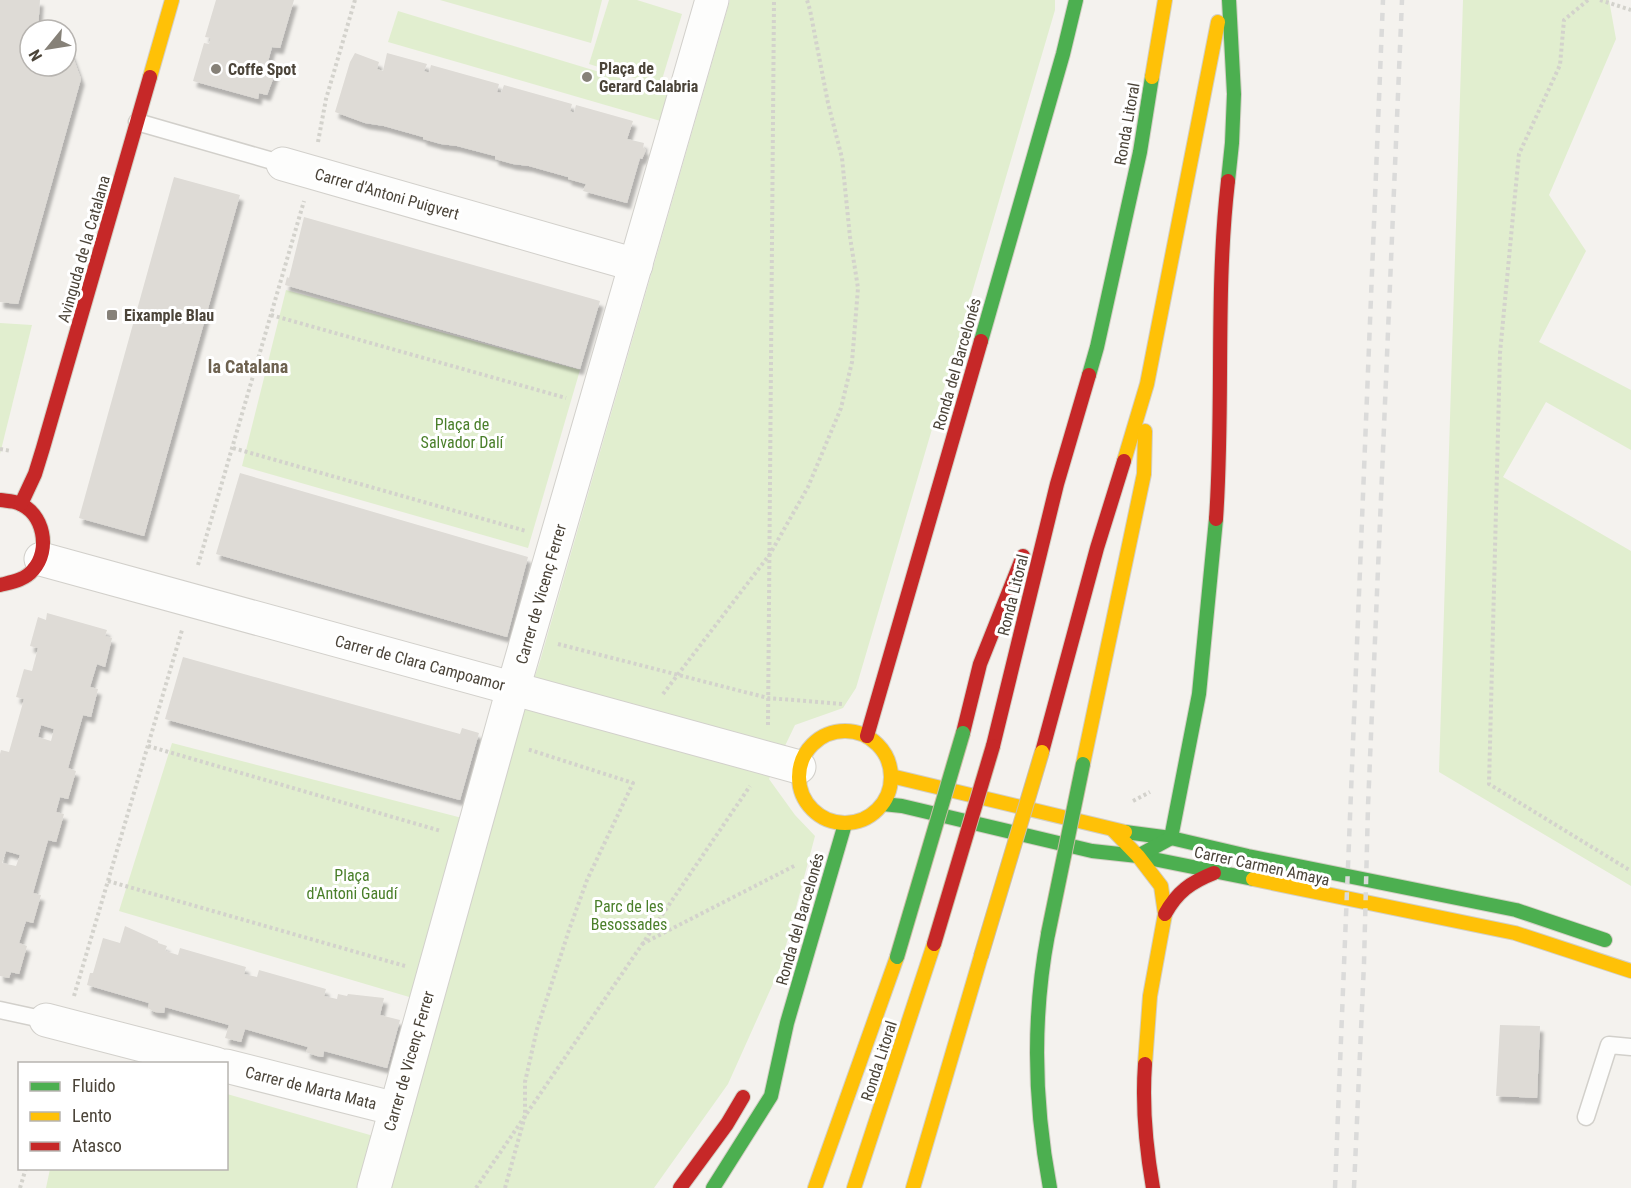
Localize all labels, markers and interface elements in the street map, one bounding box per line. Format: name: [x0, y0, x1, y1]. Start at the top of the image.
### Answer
north arrow: [18, 18, 78, 78]
text: N: [25, 46, 46, 64]
place label: Plaça de Gerard Calabria: [599, 59, 699, 96]
place label: Coffe Spot: [228, 60, 296, 79]
marker: Coffe Spot: [209, 62, 223, 76]
marker: Plaça de Gerard Calabria: [580, 70, 594, 84]
street label: Ronda Litoral: [1110, 81, 1144, 167]
street label: Carrer d'Antoni Puigvert: [313, 164, 462, 224]
street label: Avinguda de la Catalana: [54, 173, 114, 325]
street label: Ronda del Barcelonés: [929, 296, 985, 432]
place label: Eixample Blau: [124, 306, 214, 325]
marker: Eixample Blau: [105, 308, 119, 322]
district label: la Catalana: [208, 356, 288, 377]
park label: Plaça de Salvador Dalí: [421, 415, 505, 452]
street label: Carrer de Vicenç Ferrer: [512, 522, 570, 666]
street label: Ronda Litoral: [994, 552, 1032, 638]
street label: Carrer de Clara Campoamor: [333, 631, 507, 695]
street label: Carrer Carmen Amaya: [1193, 842, 1331, 890]
street label: Ronda del Barcelonés: [772, 851, 828, 987]
park label: Plaça d'Antoni Gaudí: [306, 866, 399, 903]
park label: Parc de les Besossades: [591, 897, 667, 934]
street label: Carrer de Vicenç Ferrer: [380, 989, 438, 1133]
street label: Ronda Litoral: [857, 1018, 901, 1104]
legend: [18, 1062, 228, 1170]
street label: Carrer de Marta Mata: [243, 1062, 379, 1114]
text: Fluido: [72, 1075, 116, 1096]
text: Lento: [72, 1105, 112, 1126]
text: Atasco: [72, 1135, 122, 1156]

